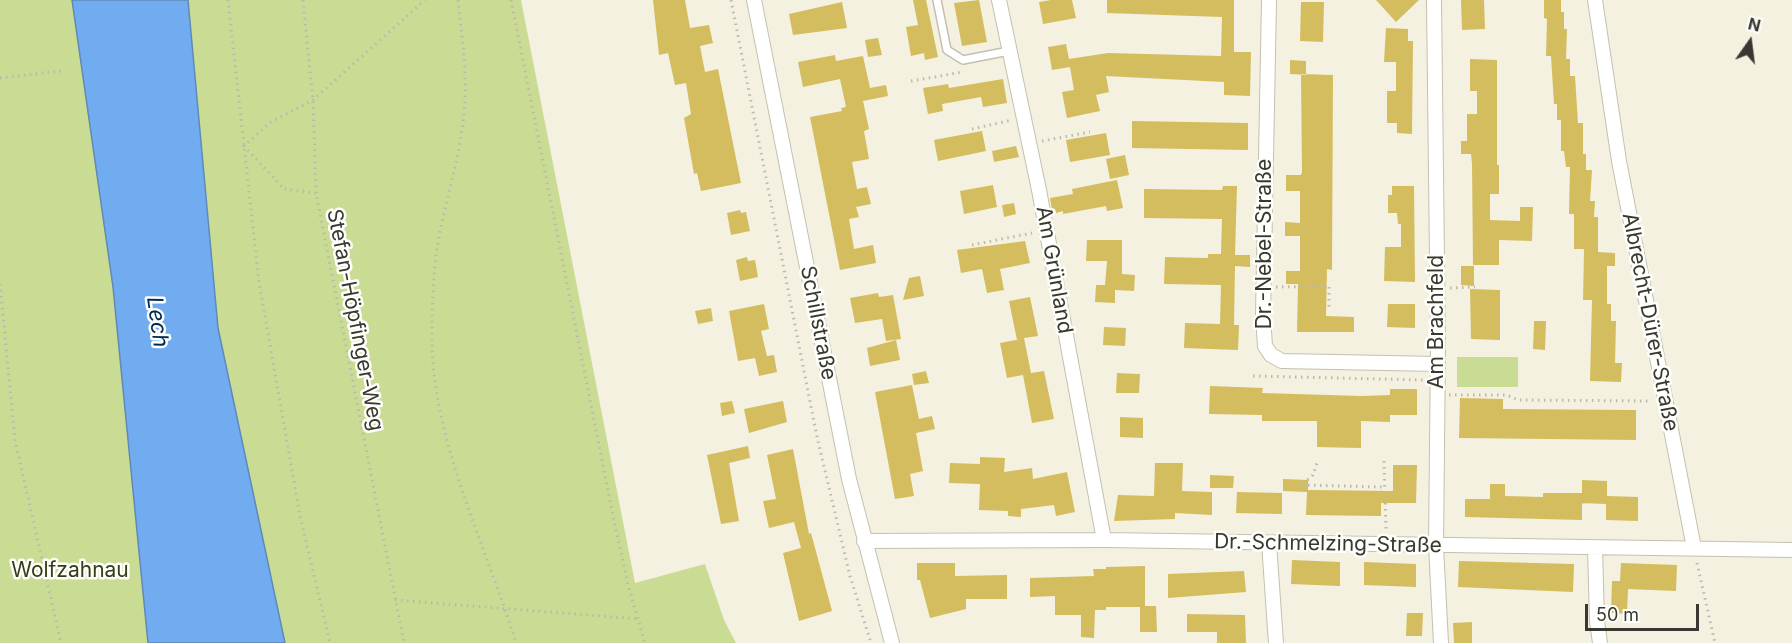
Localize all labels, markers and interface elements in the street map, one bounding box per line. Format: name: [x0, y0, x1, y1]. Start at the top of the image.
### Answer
north arrow: [1720, 12, 1780, 72]
text: N: [1746, 13, 1763, 36]
street label: Dr.-Nebel-Straße: [1252, 159, 1278, 329]
street label: Am Grünland: [1030, 204, 1078, 336]
street label: Stefan-Höpfinger-Weg: [321, 207, 389, 433]
street label: Albrecht-Dürer-Straße: [1616, 211, 1684, 433]
street label: Am Brachfeld: [1424, 255, 1450, 389]
street label: Schillstraße: [795, 264, 841, 382]
water label: Lech: [140, 295, 174, 349]
street label: Dr.-Schmelzing-Straße: [1214, 529, 1442, 559]
park label: Wolfzahnau: [11, 558, 129, 584]
scale bar: [1588, 592, 1702, 630]
text: 50 m: [1596, 604, 1639, 625]

